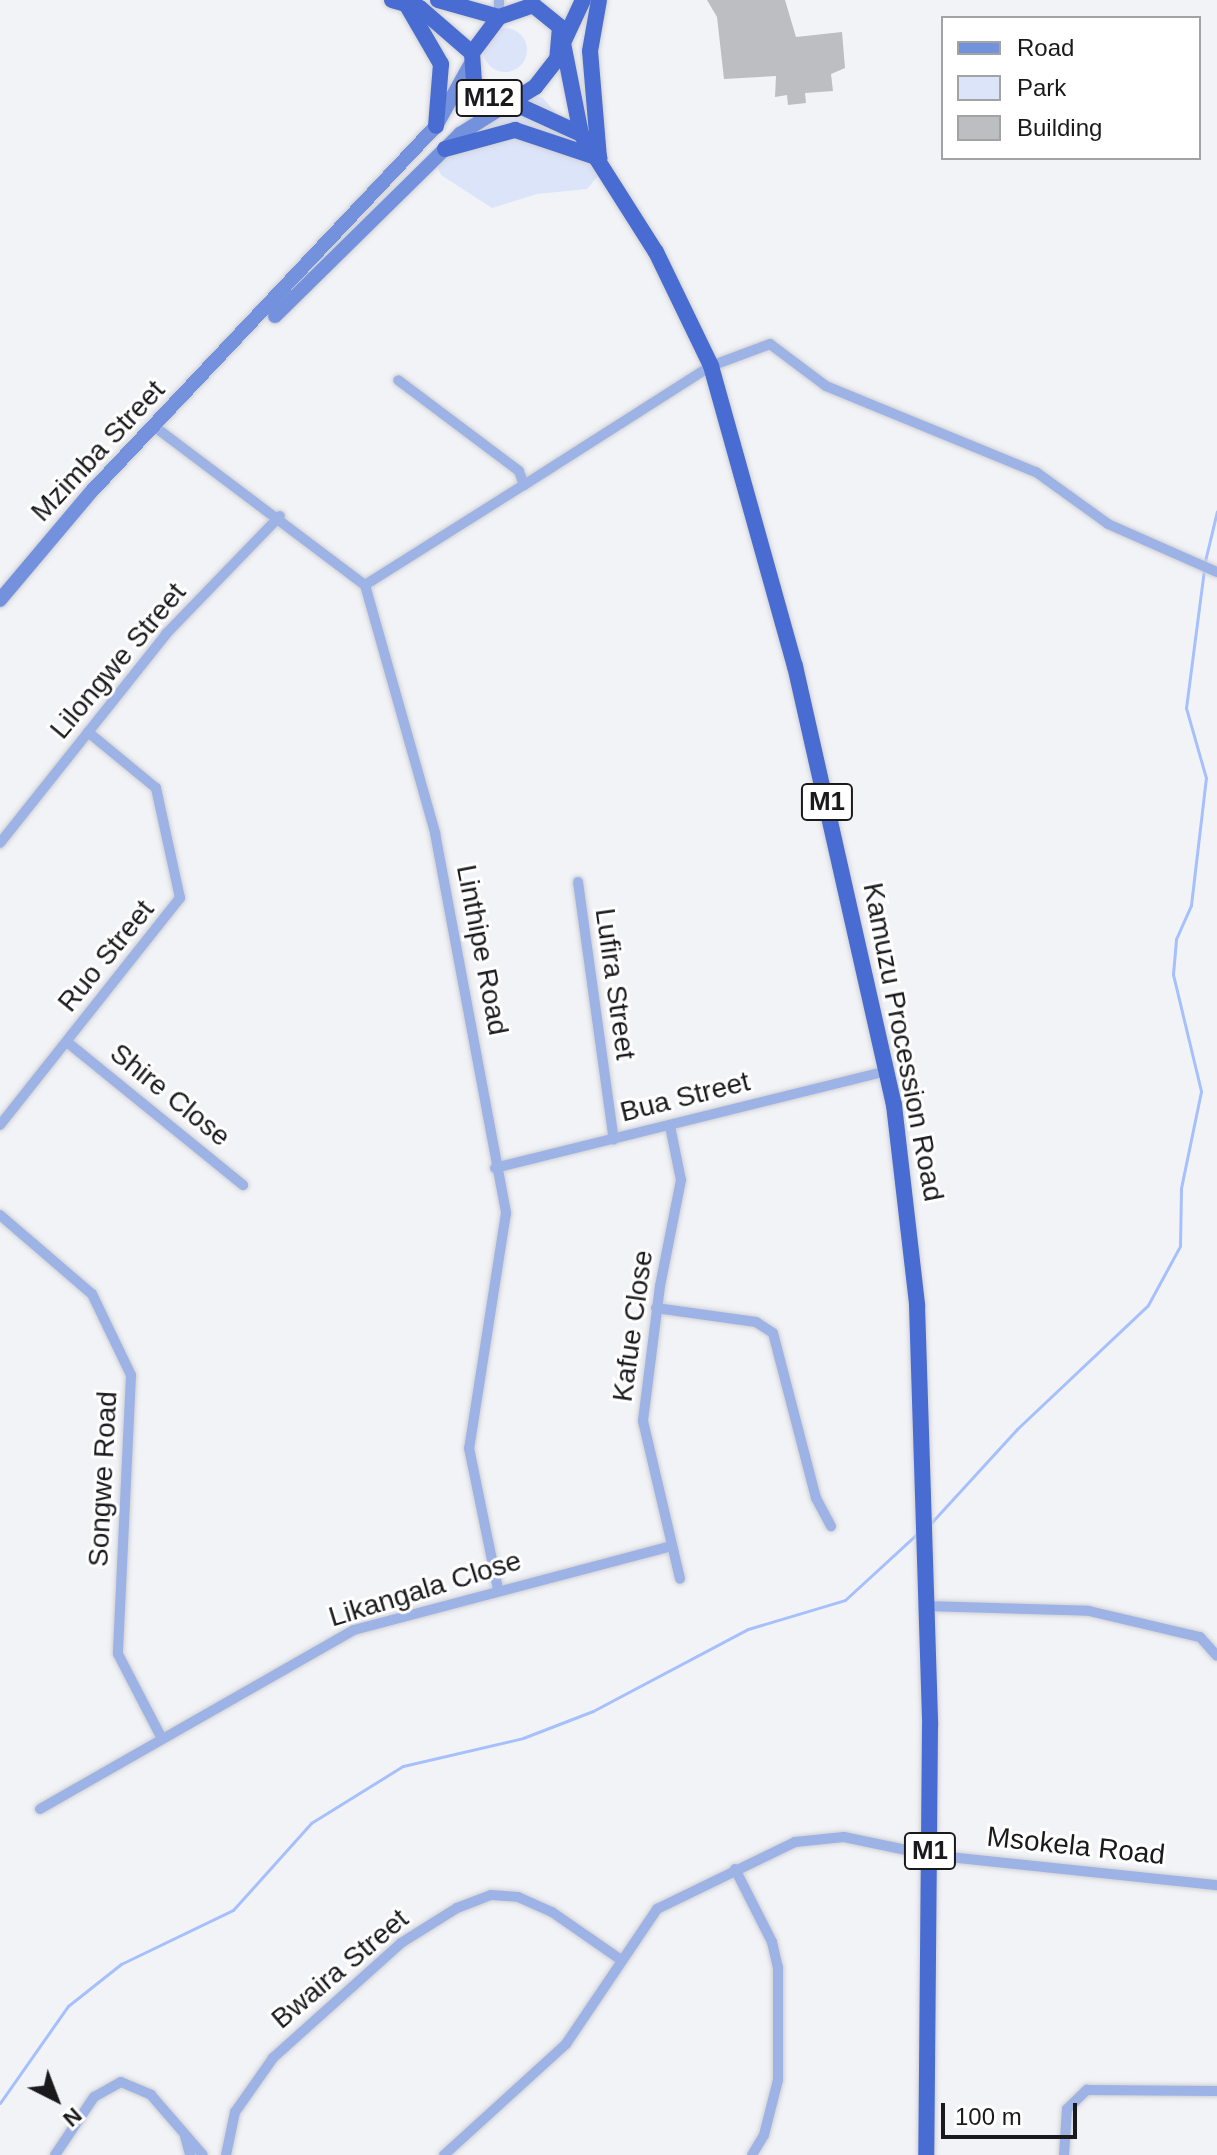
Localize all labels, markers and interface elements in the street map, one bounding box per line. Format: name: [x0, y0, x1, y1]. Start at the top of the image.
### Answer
legend: [941, 16, 1201, 160]
text: Road: [1017, 34, 1074, 61]
text: Park: [1017, 74, 1066, 101]
road number: M12: [455, 76, 523, 120]
text: Building: [1017, 114, 1102, 141]
street label: Mzimba Street: [24, 374, 172, 528]
street label: Lilongwe Street: [43, 576, 193, 746]
road number: M1: [799, 780, 855, 824]
street label: Linthipe Road: [449, 862, 515, 1038]
street label: Kamuzu Procession Road: [856, 880, 950, 1204]
street label: Ruo Street: [51, 893, 161, 1019]
street label: Lufira Street: [588, 906, 642, 1062]
street label: Shire Close: [103, 1036, 237, 1154]
street label: Bua Street: [617, 1065, 753, 1129]
street label: Kafue Close: [606, 1248, 660, 1404]
street label: Songwe Road: [82, 1390, 124, 1568]
street label: Likangala Close: [325, 1544, 525, 1634]
street label: Msokela Road: [985, 1820, 1167, 1872]
road number: M1: [902, 1829, 958, 1873]
street label: Bwaira Street: [265, 1902, 415, 2036]
north arrow: [16, 2059, 96, 2139]
scale bar: [945, 2087, 1081, 2137]
text: N: [58, 2103, 87, 2132]
text: 100 m: [955, 2103, 1022, 2130]

